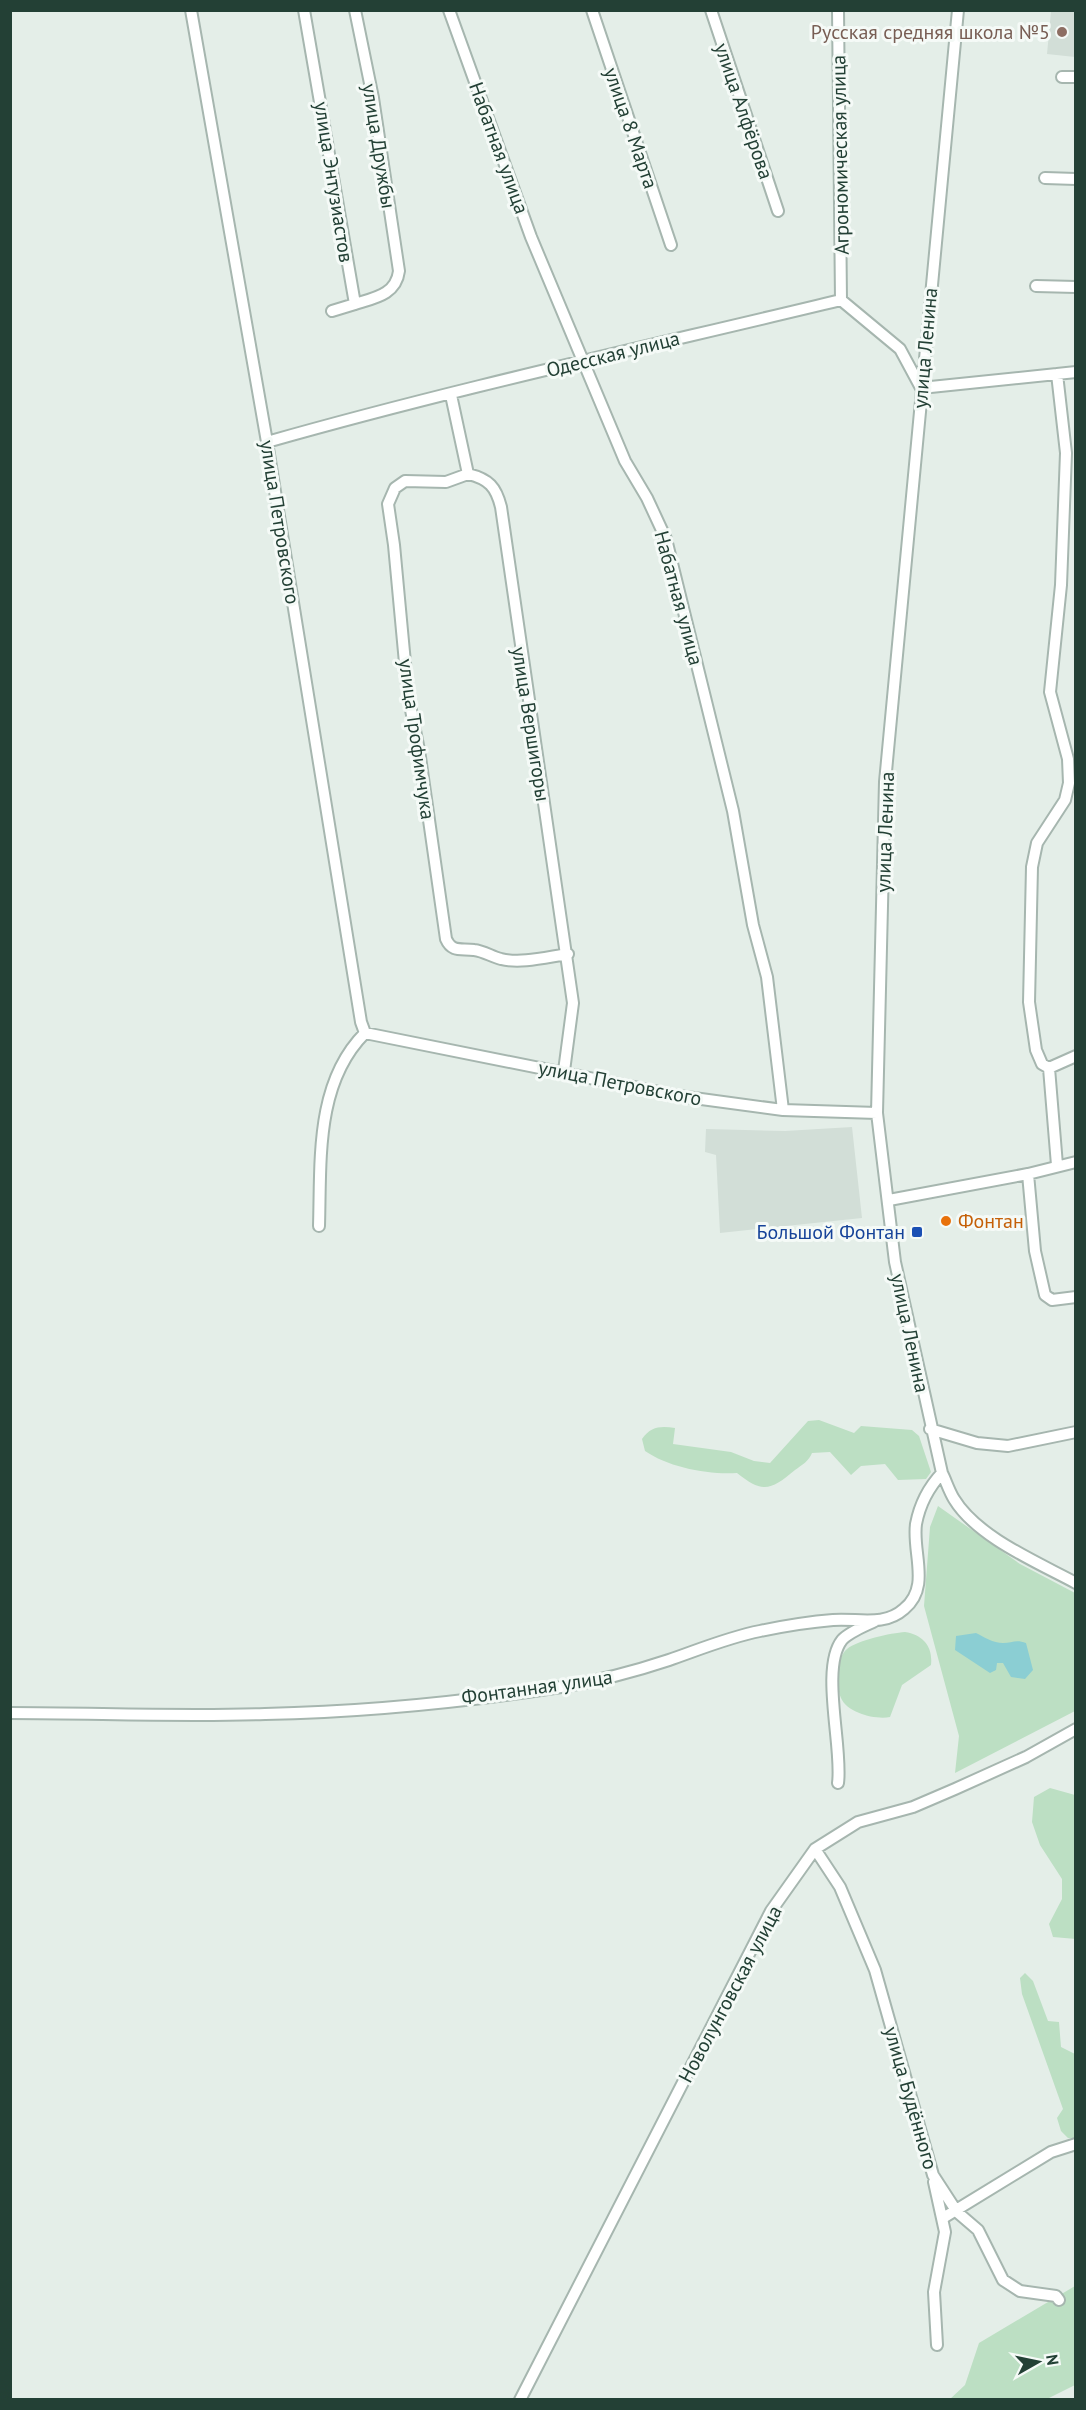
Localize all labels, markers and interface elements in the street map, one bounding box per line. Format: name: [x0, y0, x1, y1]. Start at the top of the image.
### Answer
place label: Русская средняя школа №5: [811, 19, 1050, 45]
marker: Русская средняя школа №5: [1055, 25, 1069, 39]
street label: улица Алфёрова: [709, 39, 779, 183]
street label: Агрономическая улица: [825, 55, 855, 255]
street label: улица 8 Марта: [598, 64, 664, 192]
street label: Набатная улица: [463, 79, 535, 217]
street label: улица Дружбы: [356, 82, 402, 210]
street label: улица Энтузиастов: [308, 100, 360, 264]
street label: улица Ленина: [907, 287, 943, 409]
street label: Одесская улица: [544, 325, 682, 383]
street label: улица Петровского: [254, 438, 306, 606]
street label: Набатная улица: [649, 528, 709, 668]
street label: улица Вершигоры: [506, 645, 556, 803]
street label: улица Трофимчука: [393, 657, 441, 821]
street label: улица Ленина: [870, 771, 900, 893]
street label: улица Петровского: [536, 1054, 704, 1112]
place label: Фонтан: [958, 1208, 1024, 1234]
marker: Фонтан: [939, 1214, 953, 1228]
place label: Большой Фонтан: [757, 1219, 905, 1245]
marker: Большой Фонтан: [910, 1225, 924, 1239]
street label: улица Ленина: [885, 1271, 935, 1395]
street label: Фонтанная улица: [460, 1664, 614, 1710]
street label: Новолунговская улица: [672, 1901, 788, 2087]
street label: улица Будённого: [878, 2024, 944, 2172]
north arrow: [1008, 2332, 1068, 2392]
text: N: [1042, 2353, 1064, 2366]

